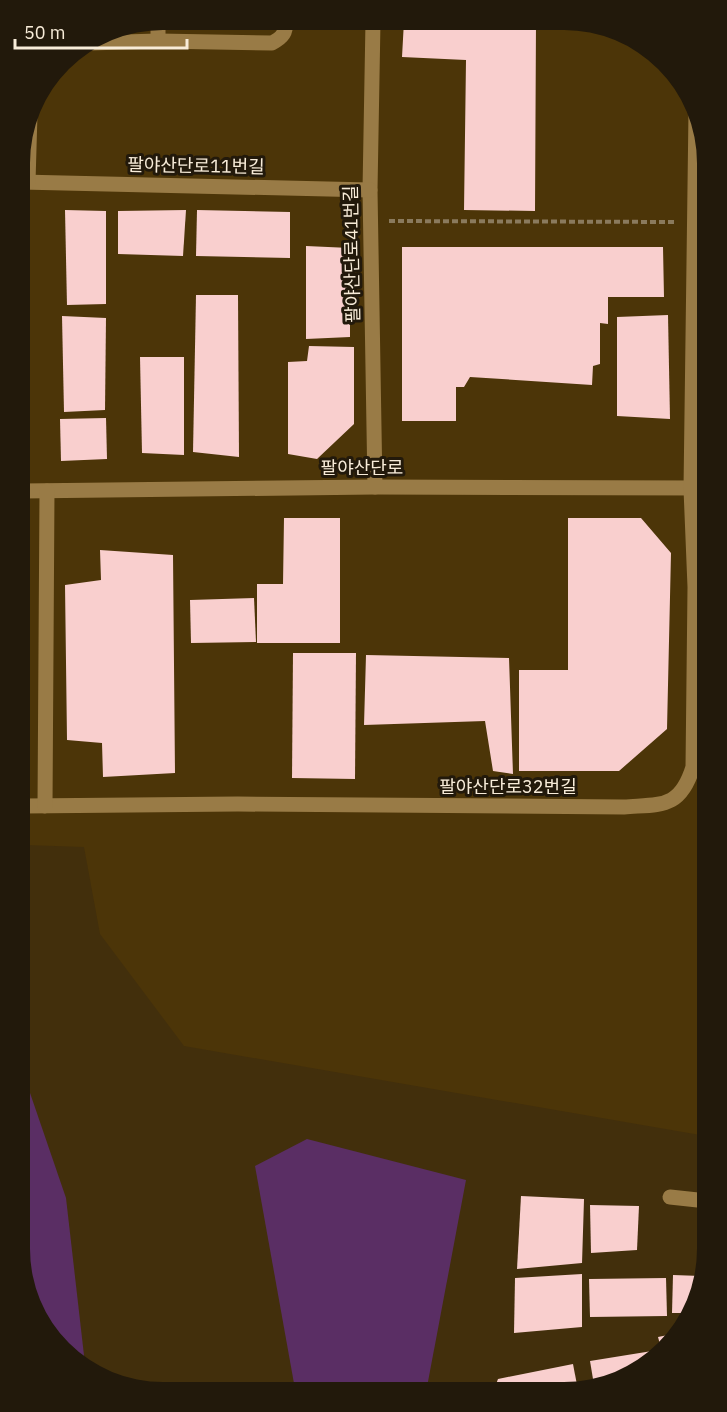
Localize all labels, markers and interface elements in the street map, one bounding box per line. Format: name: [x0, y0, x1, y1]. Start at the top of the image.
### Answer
scale bar: [15, 12, 188, 50]
text: 50 m: [24, 21, 66, 44]
street label: 팔야산단로11번길: [127, 153, 265, 178]
street label: 팔야산단로41번길: [339, 185, 364, 323]
street label: 팔야산단로: [321, 456, 403, 479]
street label: 팔야산단로32번길: [439, 775, 577, 798]

